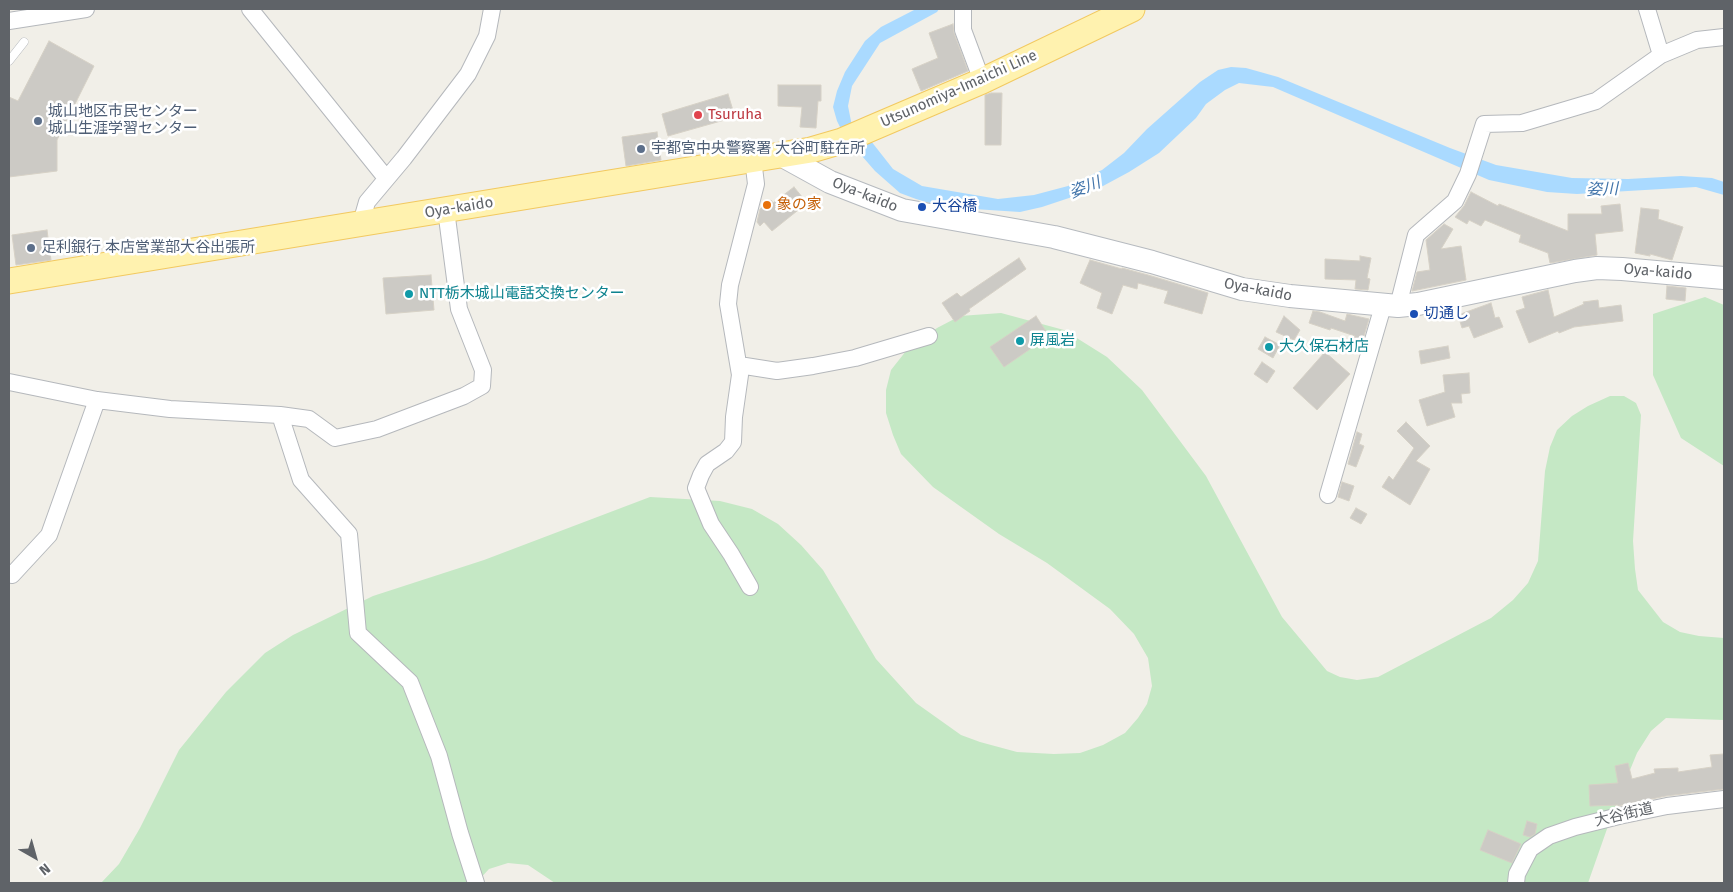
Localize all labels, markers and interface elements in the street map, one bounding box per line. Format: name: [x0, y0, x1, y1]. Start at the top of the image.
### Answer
street label: Utsunomiya-Imaichi Line: [878, 46, 1040, 132]
place label: 城山地区市民センター 城山生涯学習センター: [48, 103, 198, 138]
place label: Tsuruha: [708, 106, 762, 124]
marker: Tsuruha: [692, 109, 704, 121]
marker: 城山地区市民センター 城山生涯学習センター: [32, 115, 44, 127]
place label: 宇都宮中央警察署 大谷町駐在所: [651, 140, 865, 158]
marker: 宇都宮中央警察署 大谷町駐在所: [635, 143, 647, 155]
water label: 姿川: [1067, 173, 1103, 203]
street label: Oya-kaido: [830, 174, 900, 216]
water label: 姿川: [1586, 180, 1618, 200]
street label: Oya-kaido: [423, 194, 495, 222]
place label: 象の家: [777, 196, 822, 214]
place label: 大谷橋: [932, 198, 977, 216]
marker: 象の家: [761, 199, 773, 211]
marker: 大谷橋: [916, 201, 928, 213]
place label: 足利銀行 本店営業部大谷出張所: [41, 239, 255, 257]
marker: 足利銀行 本店営業部大谷出張所: [25, 242, 37, 254]
street label: Oya-kaido: [1623, 260, 1693, 284]
street label: Oya-kaido: [1222, 275, 1294, 305]
place label: NTT栃木城山電話交換センター: [419, 285, 625, 303]
marker: NTT栃木城山電話交換センター: [403, 288, 415, 300]
place label: 切通し: [1424, 305, 1469, 323]
marker: 切通し: [1408, 308, 1420, 320]
place label: 屏風岩: [1030, 332, 1075, 350]
marker: 屏風岩: [1014, 335, 1026, 347]
place label: 大久保石材店: [1279, 338, 1369, 356]
marker: 大久保石材店: [1263, 341, 1275, 353]
street label: 大谷街道: [1593, 799, 1655, 831]
north arrow: [10, 832, 60, 882]
text: N: [36, 860, 53, 879]

